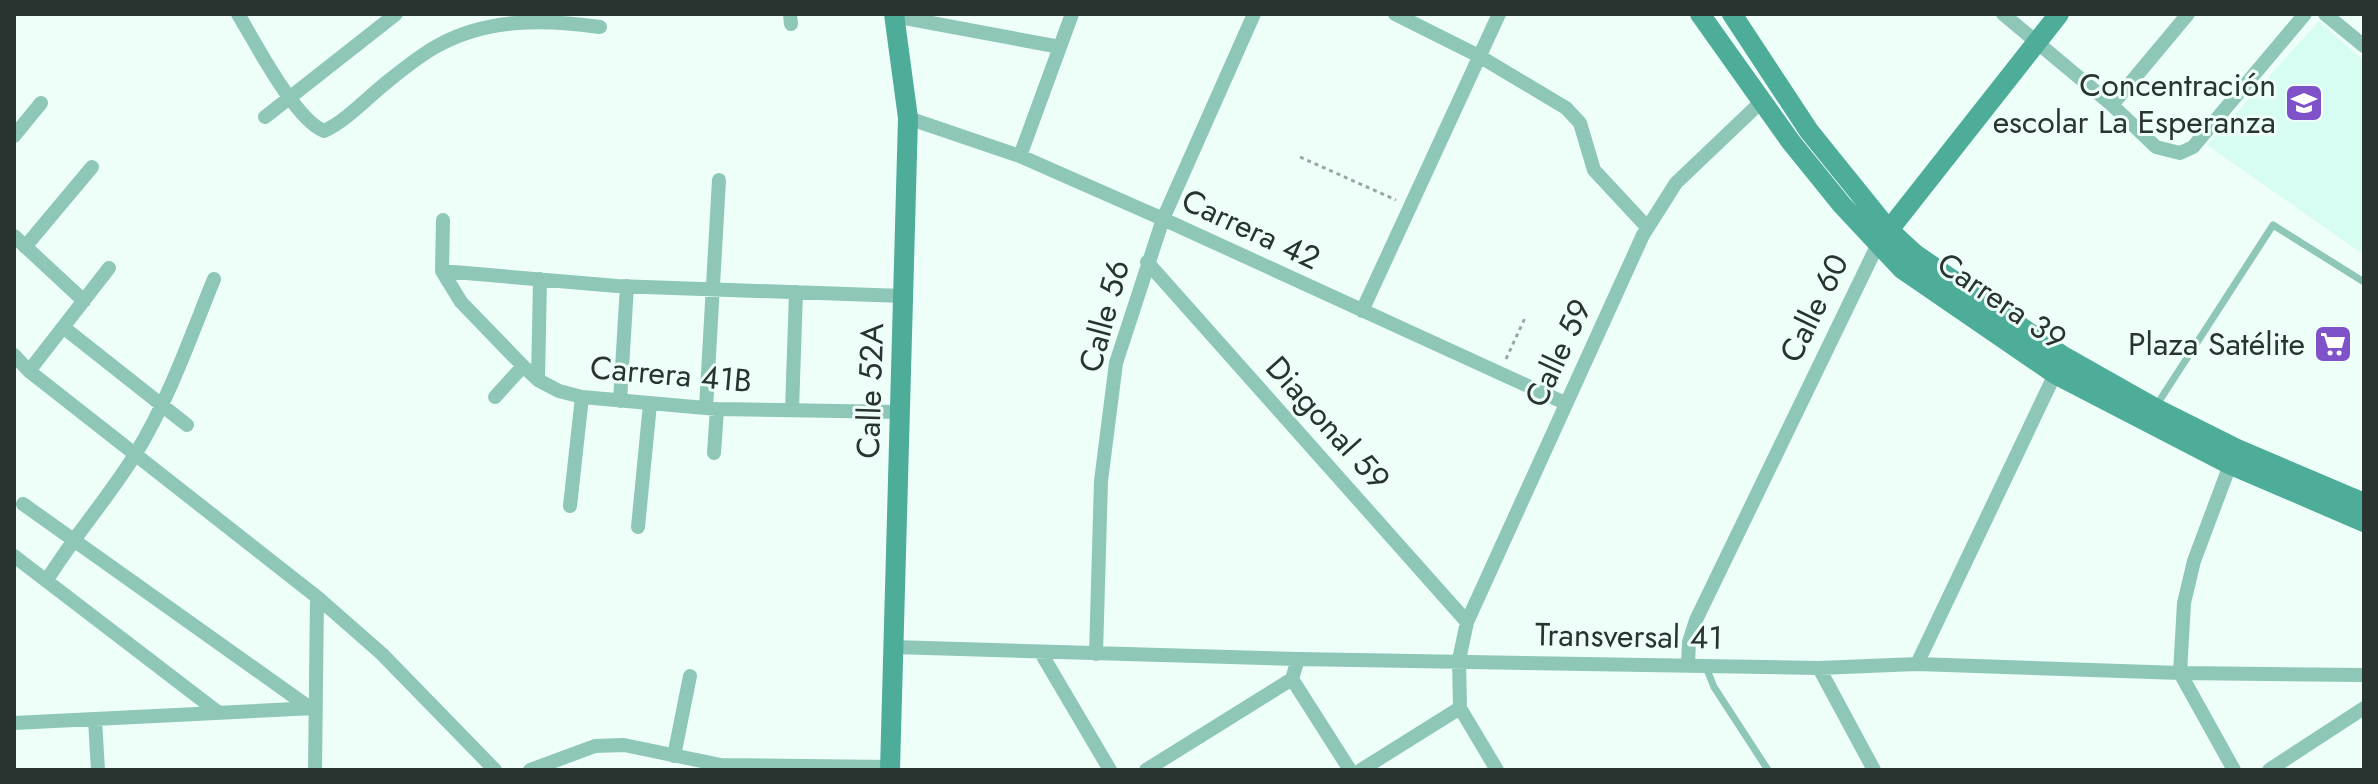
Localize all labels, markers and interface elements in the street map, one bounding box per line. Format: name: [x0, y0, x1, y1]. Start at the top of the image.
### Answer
place label: Concentración escolar La Esperanza: [1993, 62, 2276, 145]
school or university icon: Concentración escolar La Esperanza: [2283, 82, 2325, 124]
street label: Carrera 42: [1174, 177, 1328, 281]
street label: Carrera 39: [1928, 241, 2076, 361]
street label: Calle 60: [1768, 246, 1860, 370]
street label: Calle 56: [1067, 255, 1141, 377]
street label: Calle 59: [1513, 291, 1603, 415]
place label: Plaza Satélite: [2128, 321, 2305, 367]
street label: Calle 52A: [845, 322, 895, 460]
supermarket icon: Plaza Satélite: [2312, 323, 2354, 365]
street label: Carrera 41B: [588, 344, 754, 404]
street label: Diagonal 59: [1255, 346, 1401, 500]
street label: Transversal 41: [1535, 611, 1723, 661]

